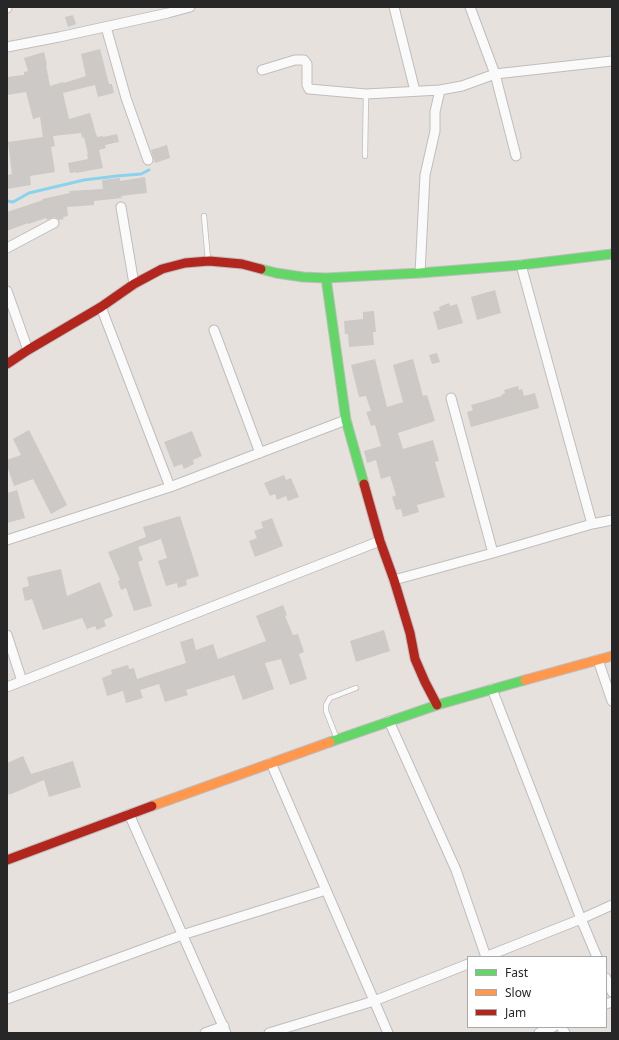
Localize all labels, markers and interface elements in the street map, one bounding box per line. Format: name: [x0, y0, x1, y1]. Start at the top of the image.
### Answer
legend: [467, 956, 607, 1028]
text: Fast: [505, 964, 528, 981]
text: Slow: [505, 984, 531, 1001]
text: Jam: [505, 1004, 526, 1021]

